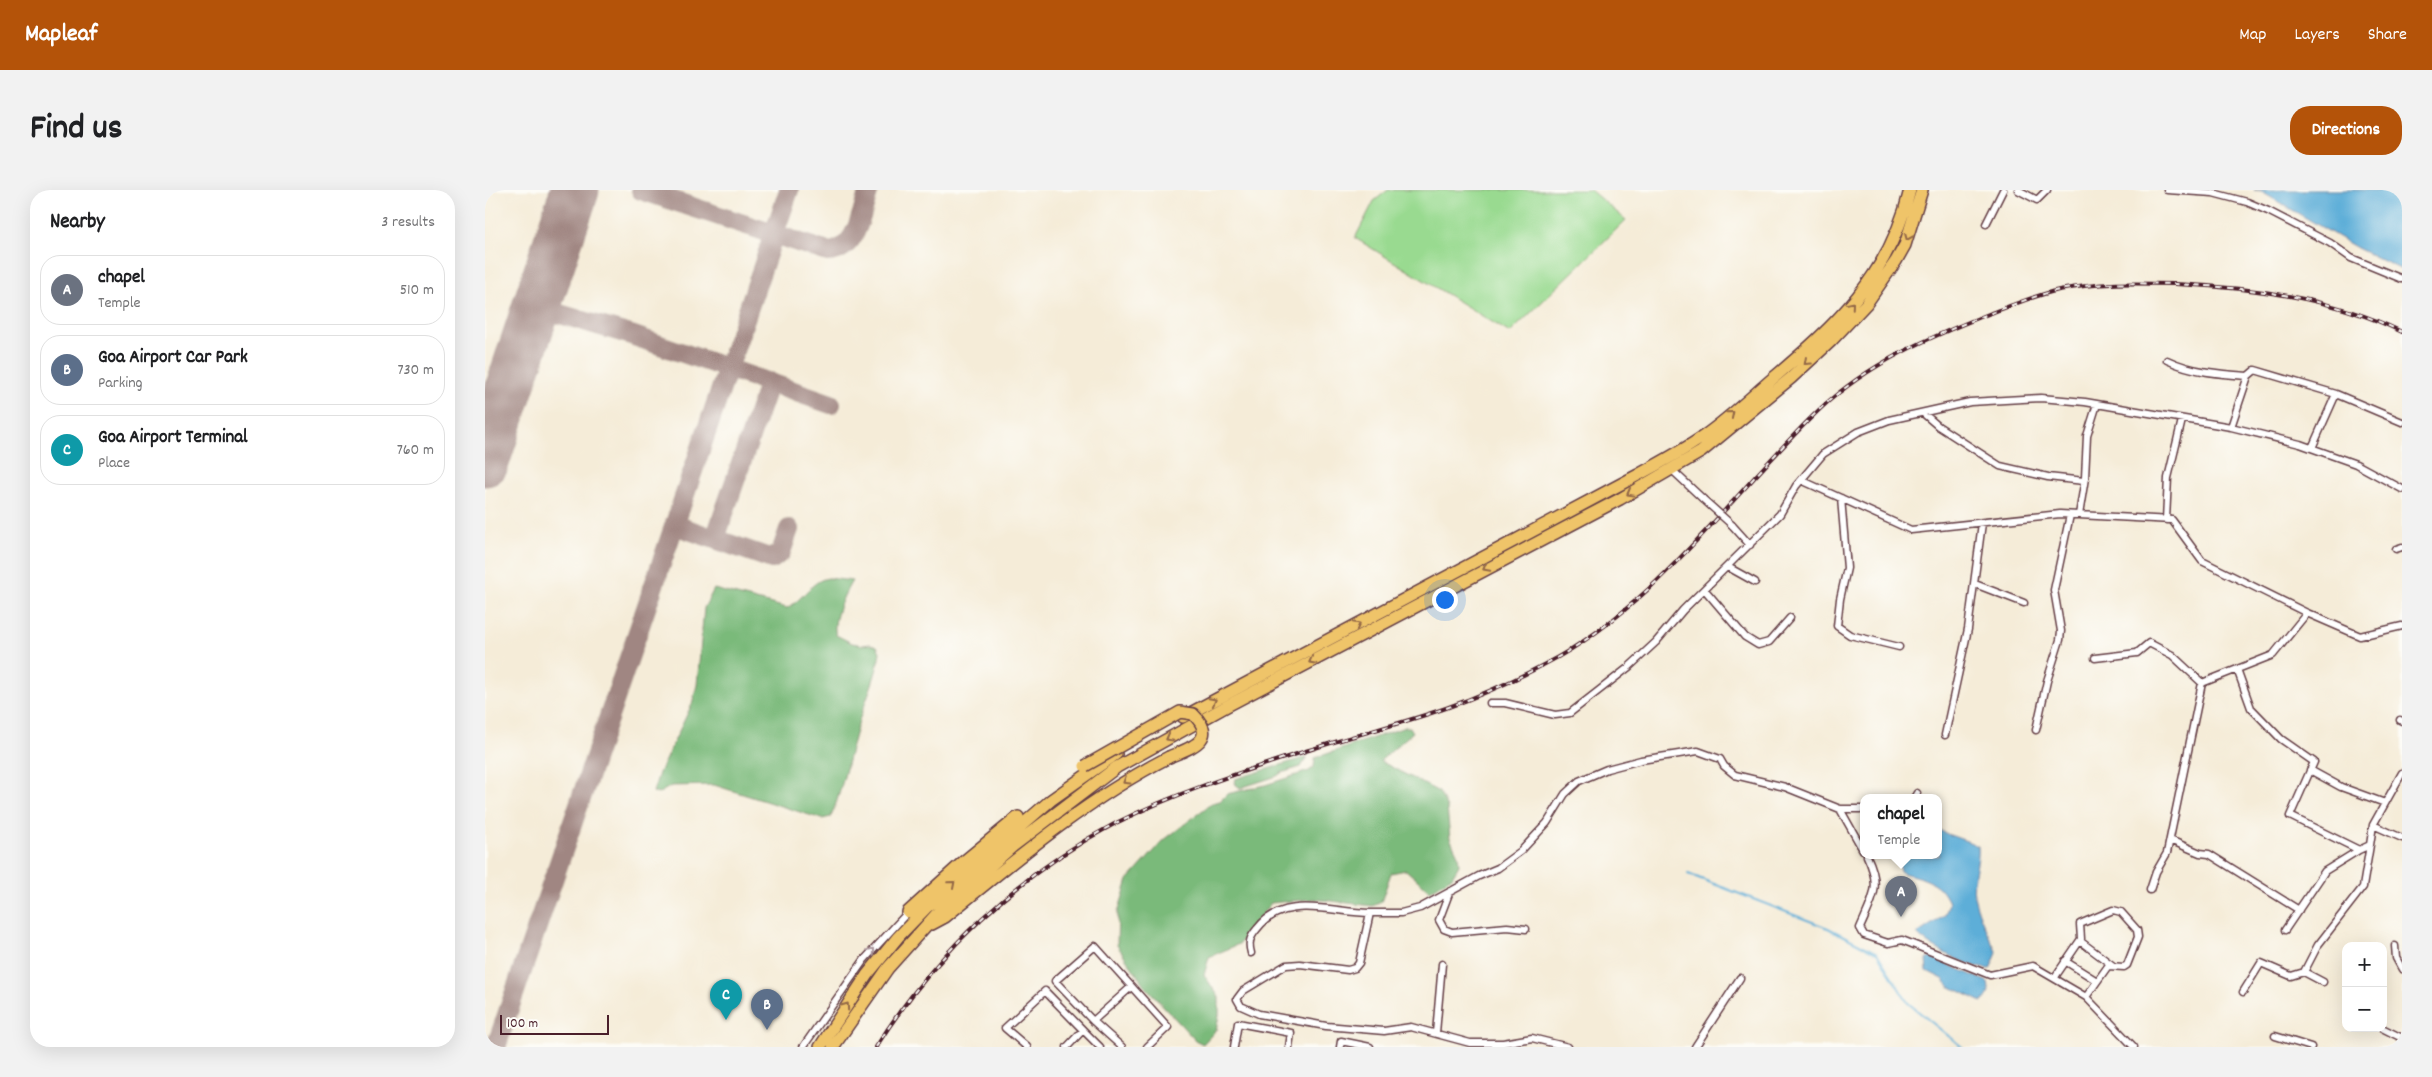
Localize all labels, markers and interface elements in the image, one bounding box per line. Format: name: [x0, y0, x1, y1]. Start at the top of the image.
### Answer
text: Mapleaf: [25, 18, 97, 52]
text: Map: [2239, 23, 2266, 48]
text: Layers: [2294, 23, 2340, 48]
text: Share: [2368, 23, 2407, 48]
text: Find us: [30, 105, 122, 155]
button: Directions: [2290, 106, 2402, 155]
text: Nearby: [50, 208, 105, 238]
text: 3 results: [381, 211, 435, 234]
one-way arrow: [1904, 232, 1914, 241]
text: chapel: [98, 265, 145, 292]
text: A: [63, 279, 71, 302]
text: 510 m: [400, 279, 434, 302]
text: Temple: [98, 292, 141, 315]
one-way arrow: [1845, 301, 1854, 310]
text: Goa Airport Car Park: [98, 345, 248, 372]
one-way arrow: [1804, 356, 1813, 365]
text: B: [63, 359, 71, 382]
text: 730 m: [397, 359, 434, 382]
text: Parking: [98, 372, 143, 395]
one-way arrow: [1725, 411, 1734, 419]
text: Goa Airport Terminal: [98, 425, 248, 452]
text: C: [63, 439, 71, 462]
text: 760 m: [397, 439, 434, 462]
text: Place: [98, 452, 130, 475]
one-way arrow: [1627, 487, 1636, 497]
one-way arrow: [1482, 562, 1491, 572]
your location: [1432, 587, 1458, 613]
one-way arrow: [1352, 621, 1361, 631]
one-way arrow: [1308, 655, 1317, 665]
one-way arrow: [1208, 697, 1217, 707]
one-way arrow: [1165, 732, 1174, 742]
one-way arrow: [1122, 774, 1131, 784]
popup: [1860, 794, 1942, 859]
text: chapel: [1878, 802, 1924, 829]
text: Temple: [1878, 829, 1920, 852]
pin: A: [1885, 876, 1917, 917]
one-way arrow: [946, 881, 955, 889]
map controls: [2342, 942, 2387, 1032]
button: +: [2342, 942, 2387, 987]
one-way arrow: [867, 947, 876, 956]
pin: C: [710, 979, 742, 1020]
button: −: [2342, 987, 2387, 1032]
pin: B: [751, 989, 783, 1030]
one-way arrow: [840, 1002, 849, 1012]
scale bar: [500, 1012, 609, 1035]
text: 100 m: [507, 1014, 538, 1034]

